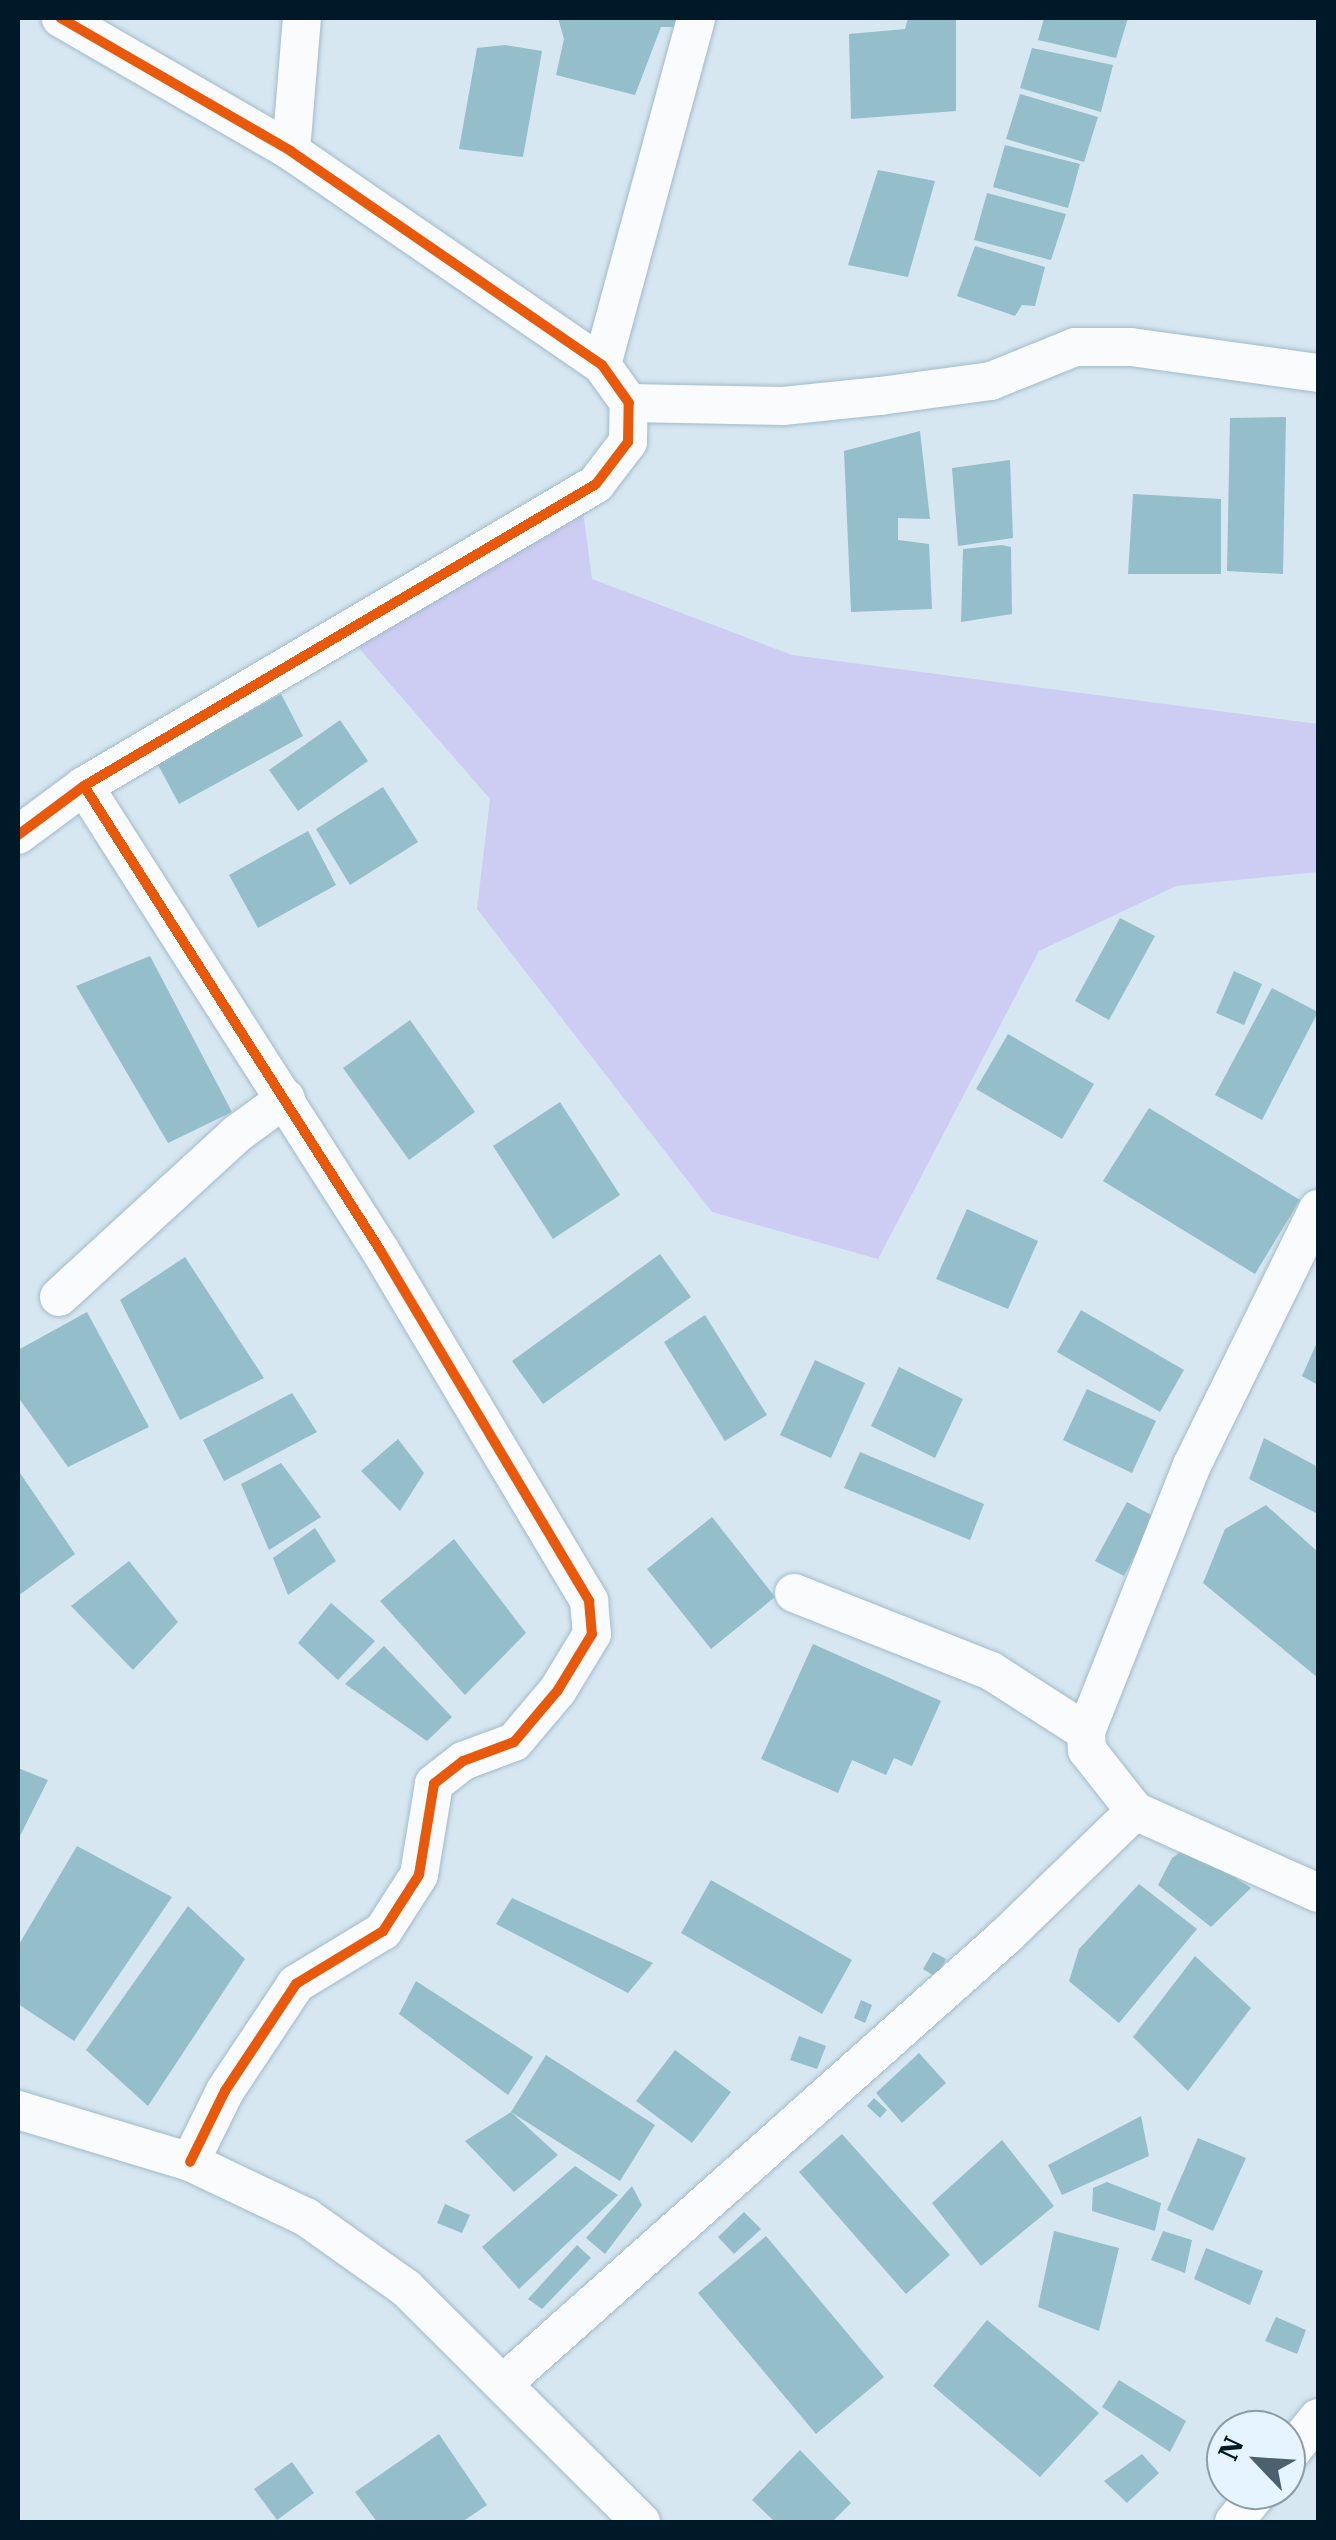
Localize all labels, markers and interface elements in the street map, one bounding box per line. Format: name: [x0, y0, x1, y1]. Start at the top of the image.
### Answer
north arrow: [1206, 2410, 1306, 2510]
text: N: [1209, 2430, 1252, 2466]

